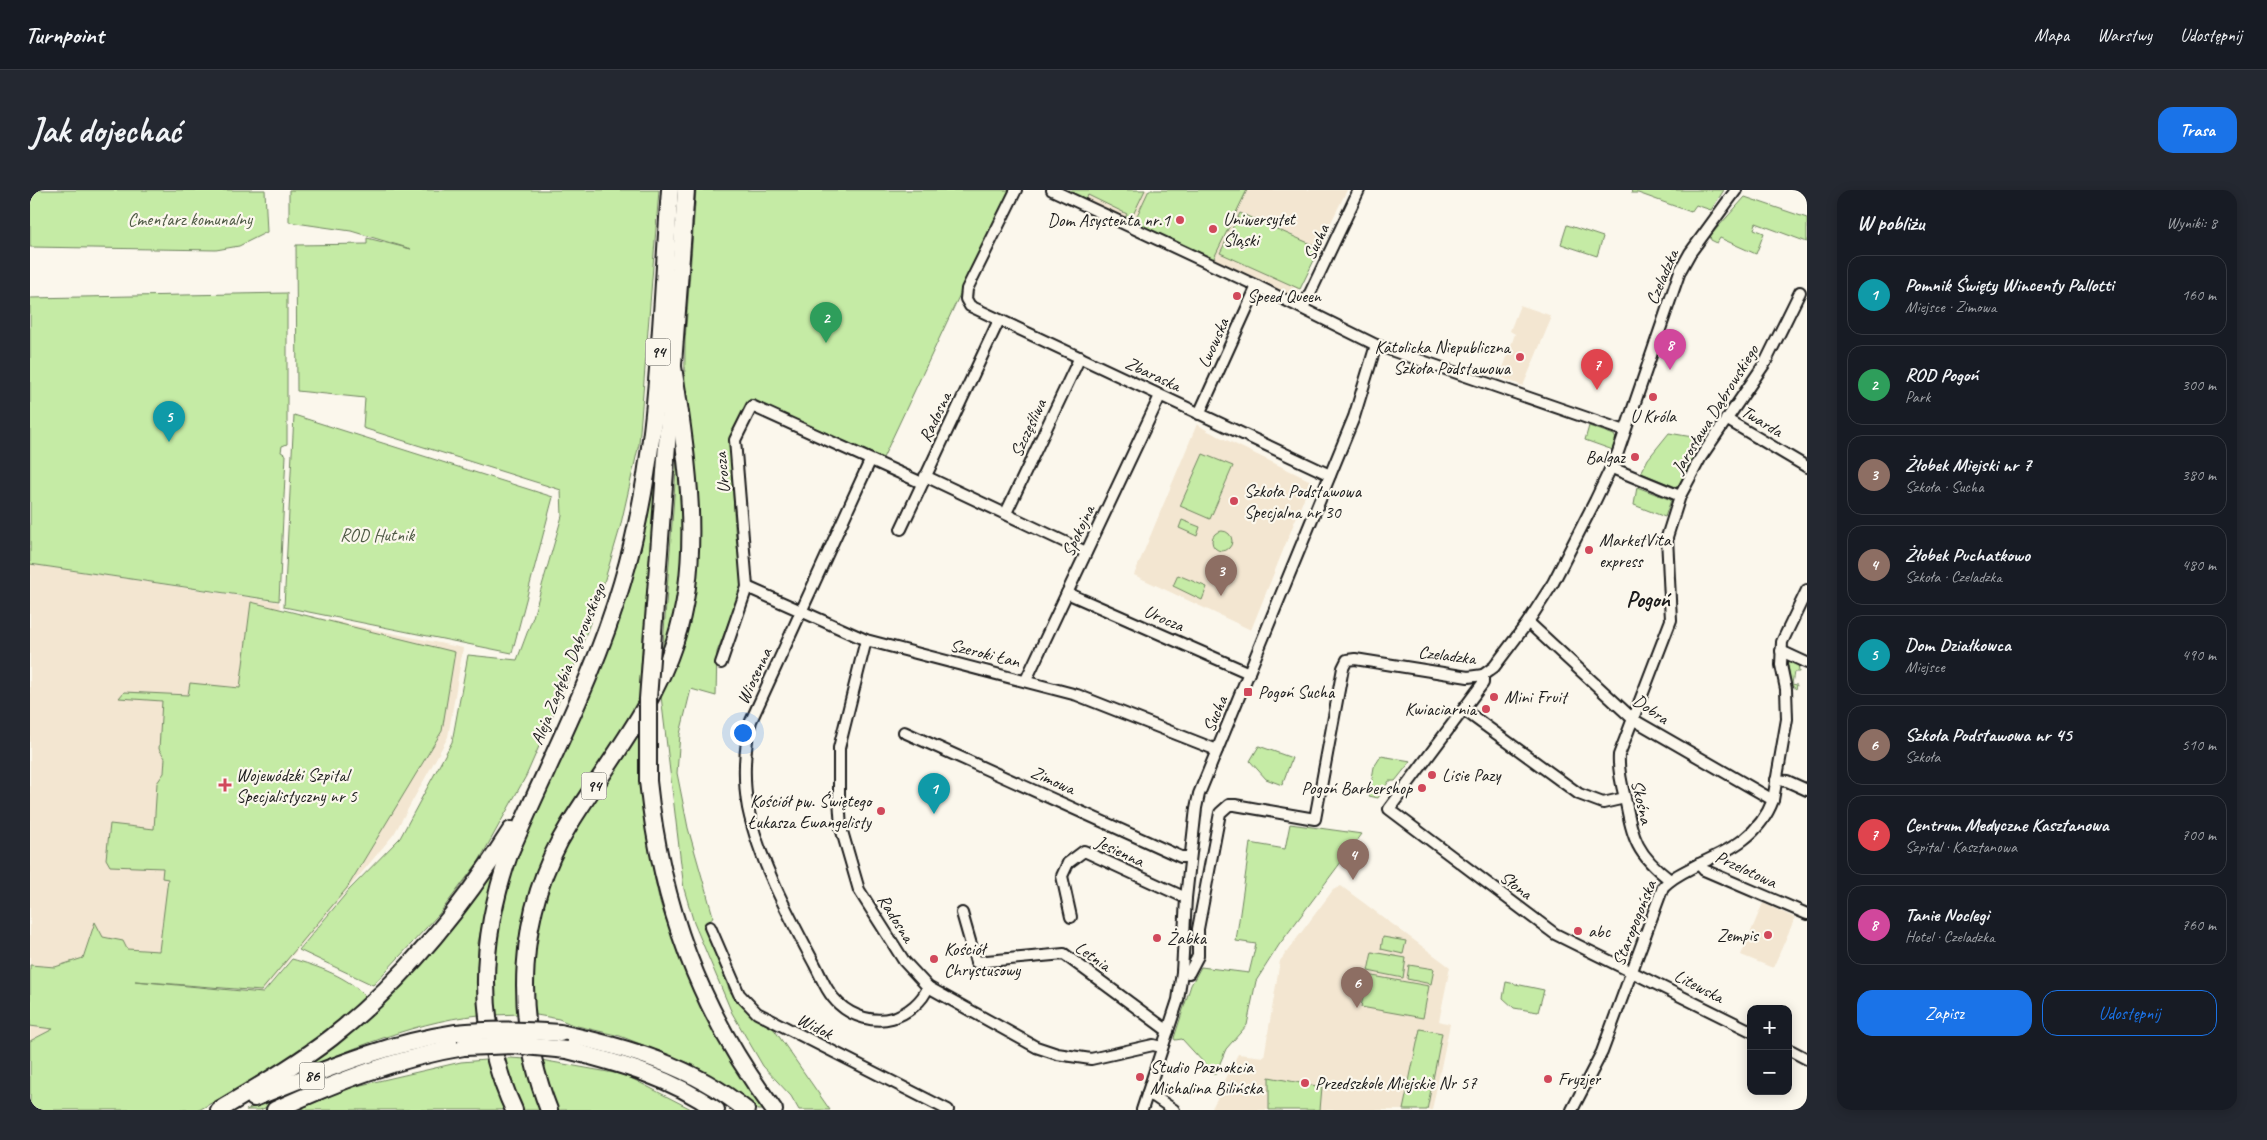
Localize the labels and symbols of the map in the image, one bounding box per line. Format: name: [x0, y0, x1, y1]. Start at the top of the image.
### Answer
park label: Cmentarz komunalny: [128, 208, 254, 230]
place label: Uniwersytet Śląski: [1223, 208, 1297, 251]
place label: Dom Asystenta nr.1: [1047, 209, 1171, 231]
marker: Dom Asystenta nr.1: [1174, 214, 1186, 226]
street label: Sucha: [1298, 219, 1335, 263]
marker: Uniwersytet Śląski: [1207, 223, 1219, 235]
street label: Czeladzka: [1641, 245, 1684, 308]
place label: Speed Queen: [1247, 285, 1322, 307]
marker: Speed Queen: [1231, 290, 1243, 302]
pin: 2: [810, 302, 842, 343]
street label: Lwowska: [1192, 313, 1234, 371]
pin: 8: [1654, 329, 1686, 370]
place label: Katolicka Niepubliczna Szkoła Podstawowa: [1374, 336, 1512, 379]
road number: 94: [646, 338, 670, 366]
street label: Jarosława Dąbrowskiego: [1666, 339, 1764, 478]
pin: 7: [1581, 349, 1613, 390]
marker: Katolicka Niepubliczna Szkoła Podstawowa: [1514, 351, 1526, 363]
street label: Zbaraska: [1122, 352, 1186, 397]
street label: Radosna: [914, 387, 957, 445]
marker: U Króla: [1647, 391, 1659, 403]
street label: Szczęśliwa: [1005, 394, 1052, 461]
street label: Twarda: [1737, 400, 1788, 443]
pin: 5: [153, 401, 185, 442]
place label: U Króla: [1630, 405, 1677, 427]
place label: Balgaz: [1585, 446, 1626, 468]
street label: Urocza: [709, 450, 735, 494]
marker: Balgaz: [1629, 451, 1641, 463]
place label: Szkoła Podstawowa Specjalna nr 30: [1244, 480, 1363, 523]
marker: Szkoła Podstawowa Specjalna nr 30: [1228, 495, 1240, 507]
street label: Spokojna: [1057, 500, 1100, 560]
park label: ROD Hutnik: [340, 524, 415, 546]
place label: MarketVita express: [1599, 529, 1672, 572]
marker: MarketVita express: [1583, 544, 1595, 556]
pin: 3: [1205, 555, 1237, 596]
street label: Aleja Zagłębia Dąbrowskiego: [526, 579, 611, 748]
district label: Pogoń: [1626, 586, 1672, 614]
street label: Urocza: [1141, 600, 1189, 637]
street label: Szeroki Łan: [948, 634, 1023, 673]
street label: Czeladzka: [1417, 641, 1478, 670]
street label: Wiosenna: [732, 643, 777, 708]
place label: Pogoń Sucha: [1258, 681, 1336, 703]
marker: Pogoń Sucha: [1242, 686, 1254, 698]
place label: Mini Fruit: [1504, 686, 1570, 708]
street label: Dobra: [1629, 689, 1675, 730]
street label: Sucha: [1198, 691, 1233, 735]
marker: Mini Fruit: [1488, 691, 1500, 703]
place label: Kwiaciarnia: [1405, 698, 1478, 720]
marker: Kwiaciarnia: [1480, 703, 1492, 715]
your location: [730, 720, 756, 746]
street label: Zimowa: [1028, 761, 1080, 800]
place label: Wojewódzki Szpital Specjalistyczny nr 5: [236, 764, 358, 807]
place label: Lisie Pazy: [1442, 764, 1502, 786]
marker: Lisie Pazy: [1426, 769, 1438, 781]
road number: 94: [582, 772, 606, 800]
pin: 1: [918, 773, 950, 814]
place label: Pogoń Barbershop: [1301, 777, 1413, 799]
marker: Wojewódzki Szpital Specjalistyczny nr 5: [218, 778, 232, 792]
street label: Skośna: [1626, 778, 1658, 827]
marker: Pogoń Barbershop: [1416, 782, 1428, 794]
place label: Kościół pw. Świętego Łukasza Ewangelisty: [748, 790, 873, 833]
marker: Kościół pw. Świętego Łukasza Ewangelisty: [875, 805, 887, 817]
street label: Jesienna: [1092, 830, 1149, 872]
pin: 4: [1337, 839, 1369, 880]
street label: Przelotowa: [1712, 845, 1781, 893]
street label: Słona: [1496, 866, 1538, 905]
street label: Staropogońska: [1607, 876, 1662, 969]
street label: Radosna: [873, 890, 920, 947]
place label: abc: [1588, 920, 1611, 942]
place label: Zempis: [1717, 924, 1760, 946]
marker: abc: [1572, 925, 1584, 937]
place label: Żabka: [1167, 927, 1208, 949]
marker: Zempis: [1762, 929, 1774, 941]
marker: Żabka: [1151, 932, 1163, 944]
street label: Letnia: [1071, 936, 1116, 977]
place label: Kościół Chrystusowy: [944, 938, 1022, 981]
marker: Kościół Chrystusowy: [928, 953, 940, 965]
street label: Litewska: [1671, 964, 1729, 1008]
pin: 6: [1341, 967, 1373, 1008]
street label: Widok: [794, 1008, 838, 1045]
place label: Studio Paznokcia Michalina Bilińska: [1150, 1056, 1264, 1099]
road number: 86: [300, 1062, 324, 1089]
place label: Fryzjer: [1558, 1068, 1602, 1090]
marker: Studio Paznokcia Michalina Bilińska: [1134, 1071, 1146, 1083]
place label: Przedszkole Miejskie Nr 57: [1315, 1072, 1477, 1094]
marker: Fryzjer: [1542, 1073, 1554, 1085]
marker: Przedszkole Miejskie Nr 57: [1299, 1077, 1311, 1089]

